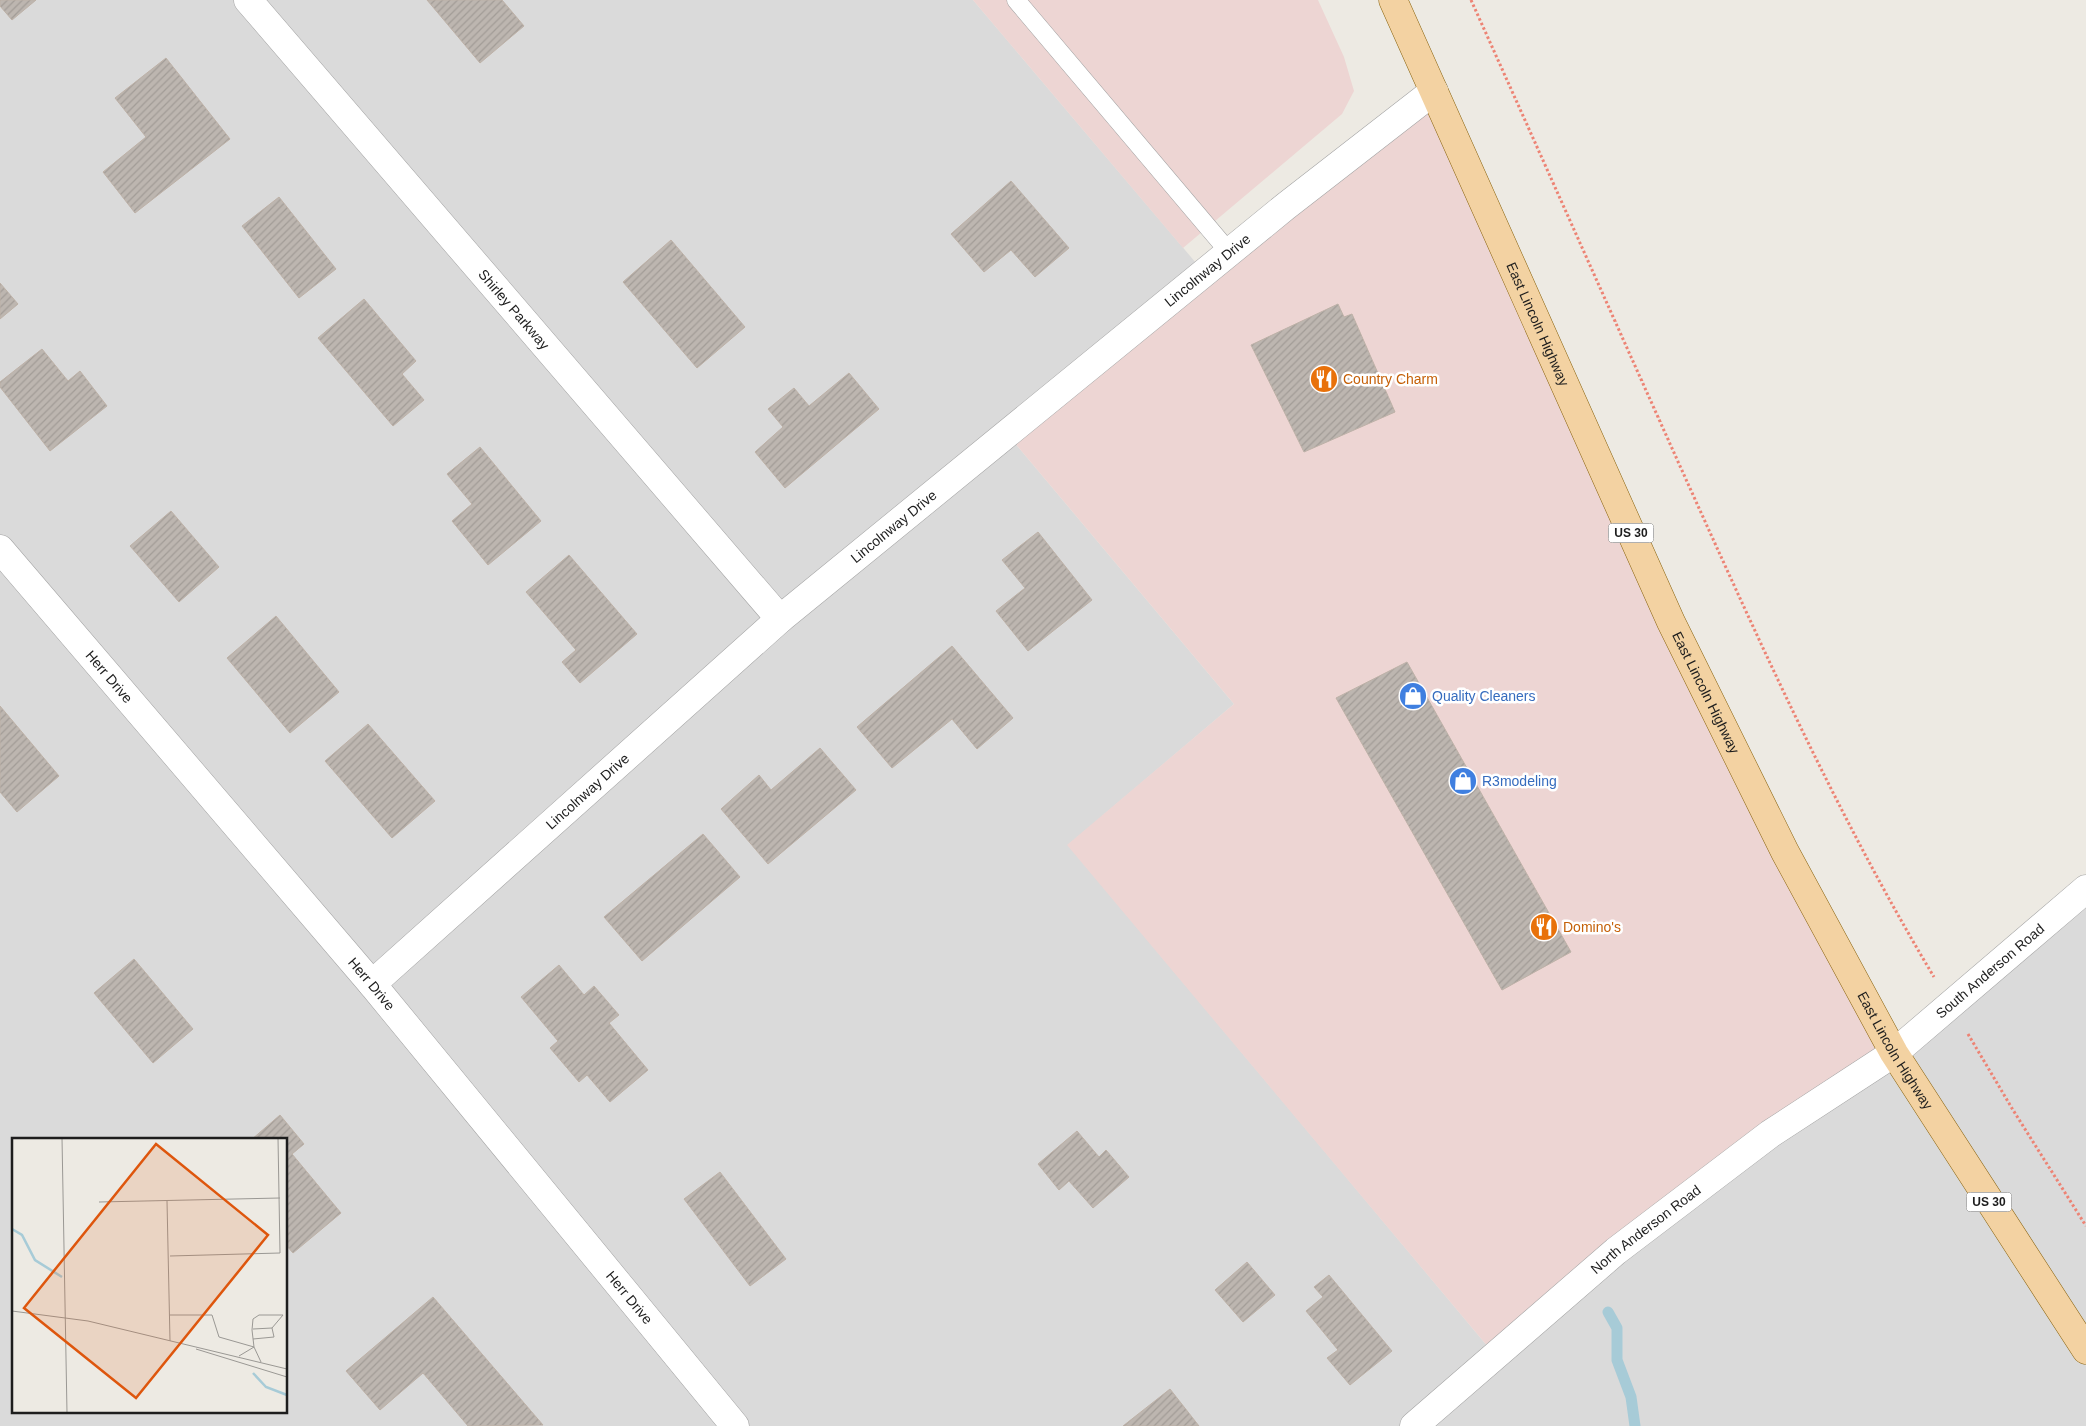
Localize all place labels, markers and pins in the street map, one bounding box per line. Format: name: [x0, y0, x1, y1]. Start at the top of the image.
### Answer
restaurant icon: Country Charm: [1309, 364, 1339, 394]
place label: Country Charm: [1343, 371, 1438, 387]
shop icon: Quality Cleaners: [1398, 681, 1428, 711]
place label: Quality Cleaners: [1432, 688, 1536, 704]
shop icon: R3modeling: [1448, 766, 1478, 796]
place label: R3modeling: [1482, 773, 1557, 789]
restaurant icon: Domino's: [1529, 912, 1559, 942]
place label: Domino's: [1563, 919, 1621, 935]

